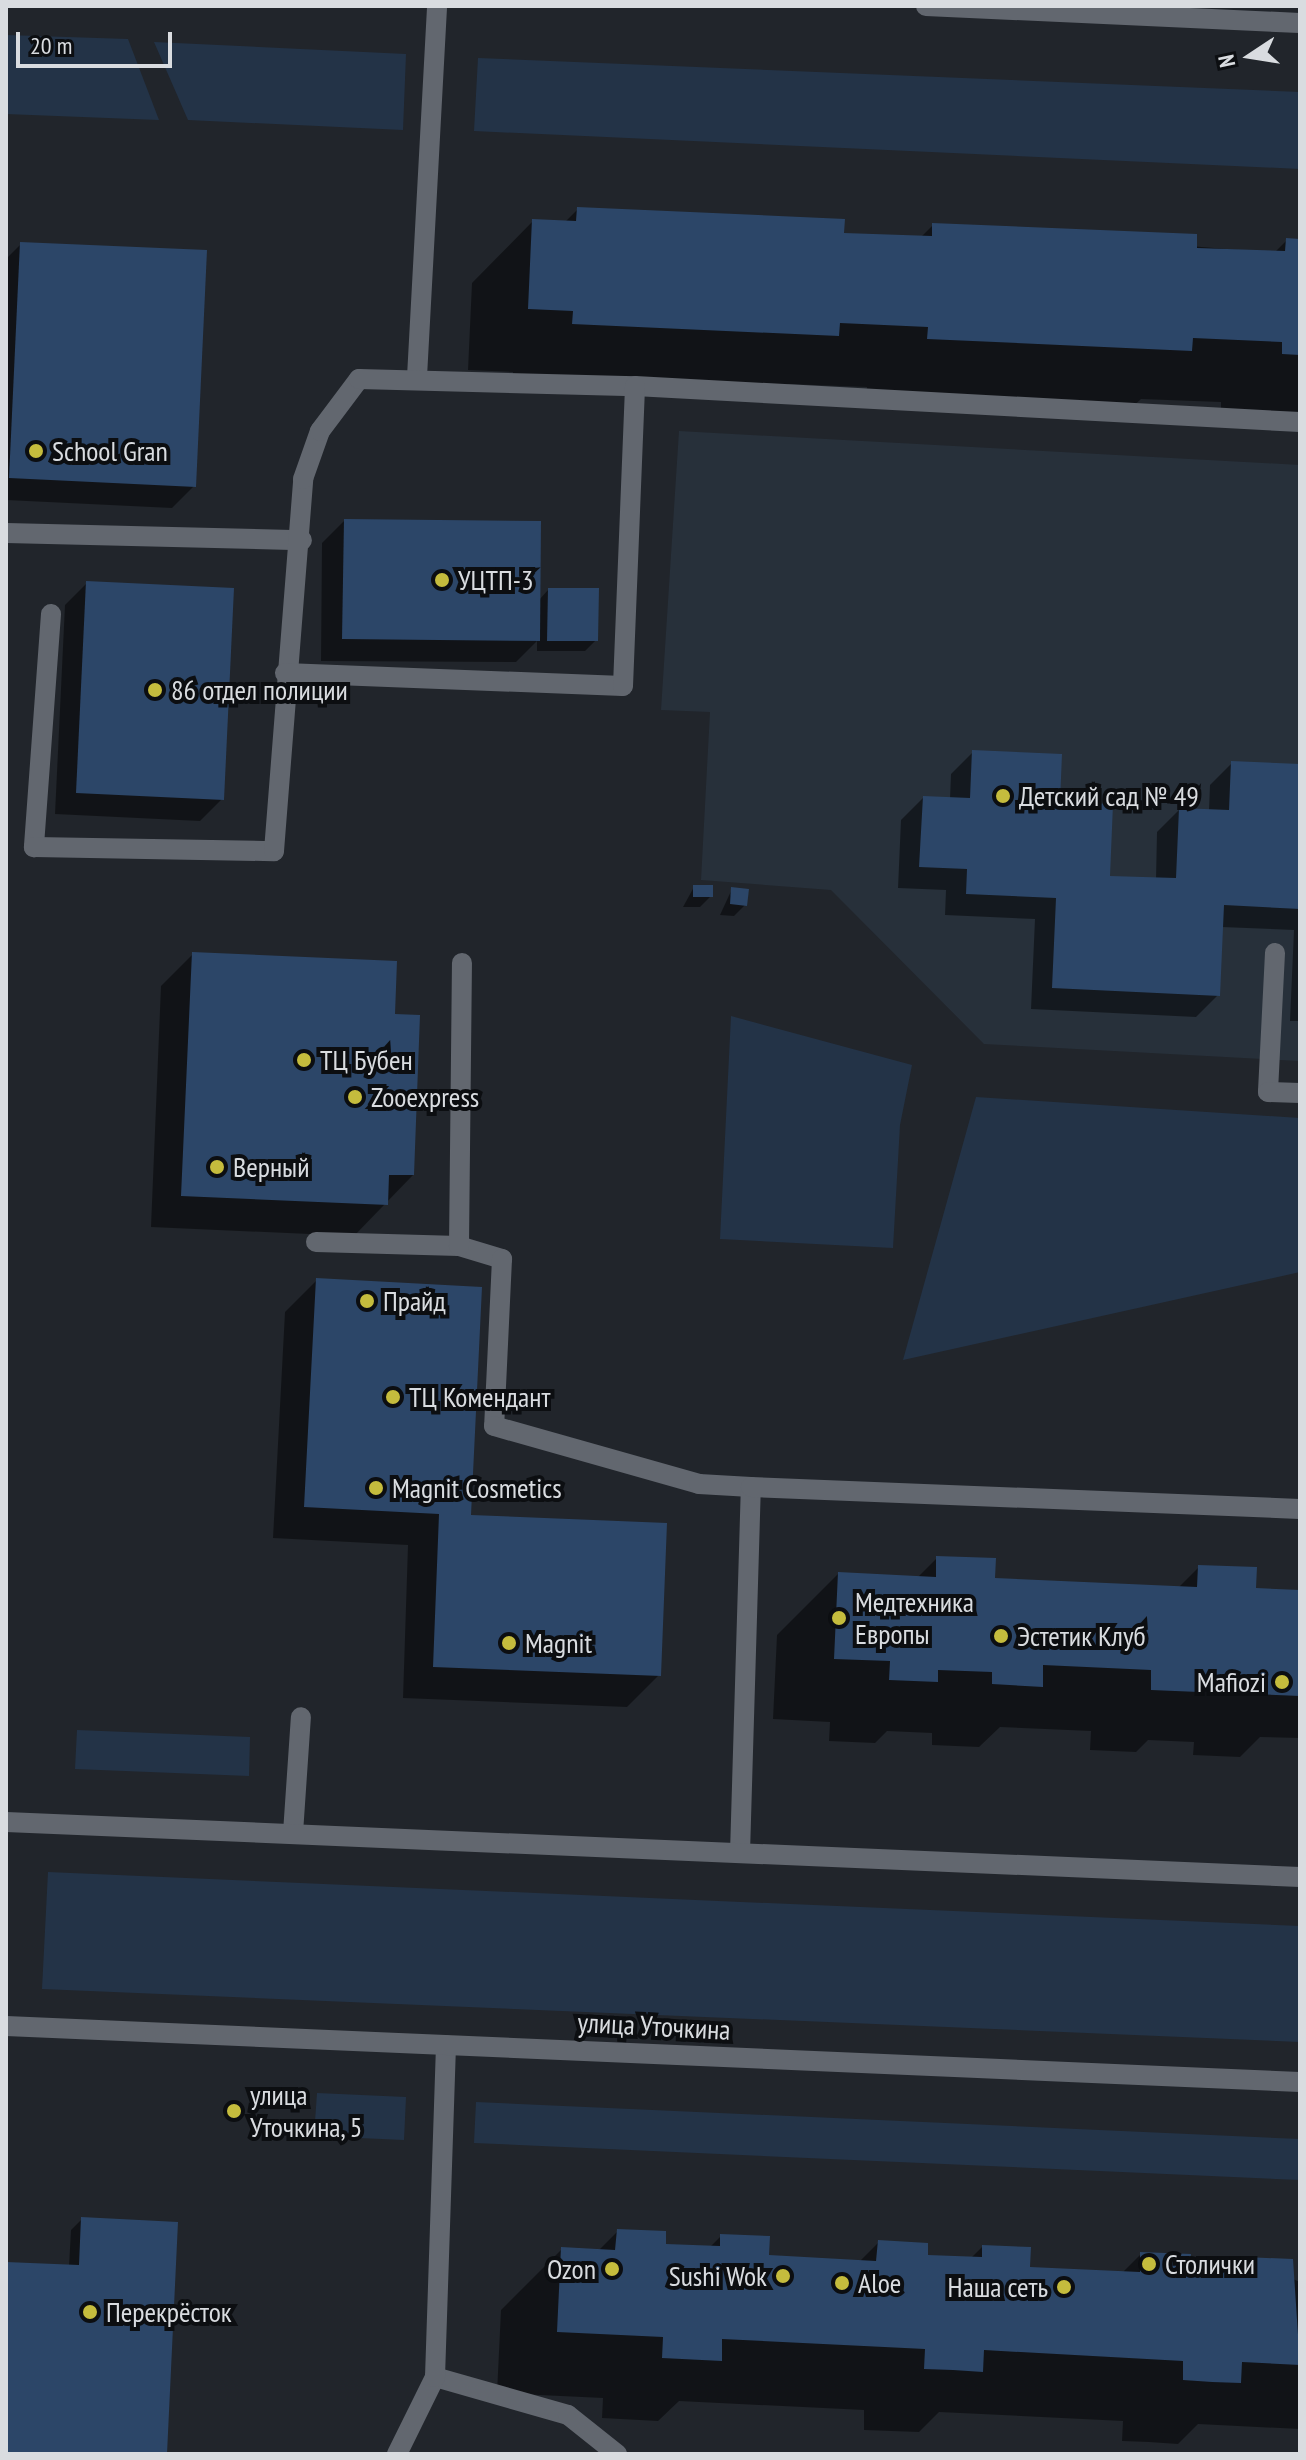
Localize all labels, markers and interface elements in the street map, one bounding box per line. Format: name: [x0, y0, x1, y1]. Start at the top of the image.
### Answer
scale bar: [20, 16, 176, 66]
north arrow: [1210, 16, 1290, 96]
text: 20 m: [30, 30, 72, 61]
text: N: [1212, 52, 1241, 70]
place label: School Gran: [52, 434, 168, 468]
marker: School Gran: [27, 442, 45, 460]
place label: УЦТП-3: [458, 563, 533, 597]
marker: УЦТП-3: [433, 571, 451, 589]
place label: 86 отдел полиции: [171, 673, 348, 707]
marker: 86 отдел полиции: [146, 681, 164, 699]
place label: Детский сад № 49: [1019, 779, 1199, 813]
marker: Детский сад № 49: [994, 787, 1012, 805]
place label: ТЦ Бубен: [320, 1043, 413, 1077]
marker: ТЦ Бубен: [295, 1051, 313, 1069]
place label: Zooexpress: [371, 1080, 479, 1114]
marker: Zooexpress: [346, 1088, 364, 1106]
place label: Верный: [233, 1150, 309, 1184]
marker: Верный: [208, 1158, 226, 1176]
place label: Прайд: [383, 1284, 446, 1318]
marker: Прайд: [358, 1292, 376, 1310]
place label: ТЦ Комендант: [409, 1380, 550, 1414]
marker: ТЦ Комендант: [384, 1388, 402, 1406]
place label: Magnit Cosmetics: [392, 1471, 562, 1505]
marker: Magnit Cosmetics: [367, 1479, 385, 1497]
place label: Медтехника Европы: [855, 1585, 974, 1651]
marker: Медтехника Европы: [830, 1609, 848, 1627]
place label: Эстетик Клуб: [1017, 1619, 1146, 1653]
place label: Magnit: [525, 1626, 592, 1660]
marker: Эстетик Клуб: [992, 1627, 1010, 1645]
marker: Magnit: [500, 1634, 518, 1652]
place label: Mafiozi: [1197, 1665, 1266, 1699]
marker: Mafiozi: [1273, 1673, 1291, 1691]
street label: улица Уточкина: [576, 2005, 732, 2047]
place label: улица Уточкина, 5: [250, 2078, 364, 2144]
marker: улица Уточкина, 5: [225, 2102, 243, 2120]
place label: Столички: [1165, 2247, 1255, 2281]
place label: Ozon: [547, 2252, 596, 2286]
marker: Столички: [1140, 2255, 1158, 2273]
place label: Sushi Wok: [668, 2259, 767, 2293]
marker: Ozon: [603, 2260, 621, 2278]
place label: Aloe: [858, 2266, 901, 2300]
marker: Sushi Wok: [774, 2267, 792, 2285]
place label: Наша сеть: [947, 2270, 1048, 2304]
marker: Aloe: [833, 2274, 851, 2292]
marker: Наша сеть: [1055, 2278, 1073, 2296]
place label: Перекрёсток: [106, 2295, 232, 2329]
marker: Перекрёсток: [81, 2303, 99, 2321]

